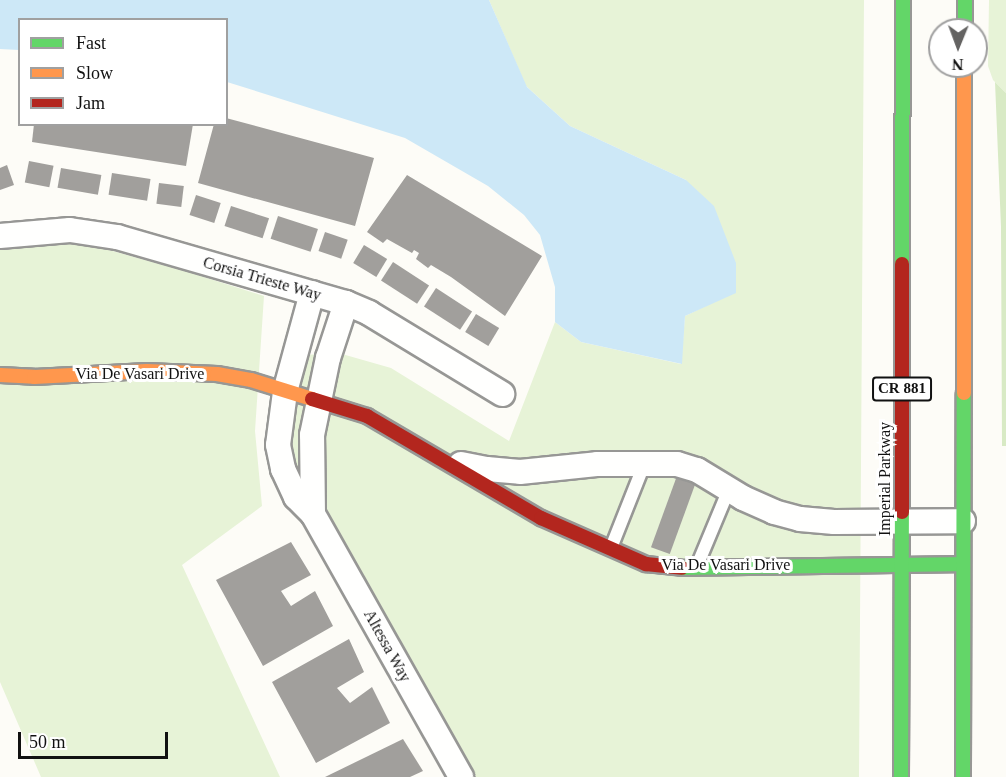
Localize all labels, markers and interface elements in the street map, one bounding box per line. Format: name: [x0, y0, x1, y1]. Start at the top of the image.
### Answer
legend: [18, 18, 228, 126]
north arrow: [928, 18, 988, 78]
text: Fast: [76, 33, 106, 53]
text: N: [952, 56, 964, 73]
text: Slow: [76, 63, 113, 83]
text: Jam: [76, 93, 105, 113]
street label: Corsia Trieste Way: [200, 253, 324, 305]
street label: Via De Vasari Drive: [75, 364, 205, 384]
road number: CR 881: [872, 377, 932, 401]
street label: Imperial Parkway: [875, 422, 895, 536]
street label: Via De Vasari Drive: [661, 555, 791, 575]
street label: Altessa Way: [359, 606, 415, 686]
scale bar: [21, 720, 171, 758]
text: 50 m: [29, 732, 66, 752]

